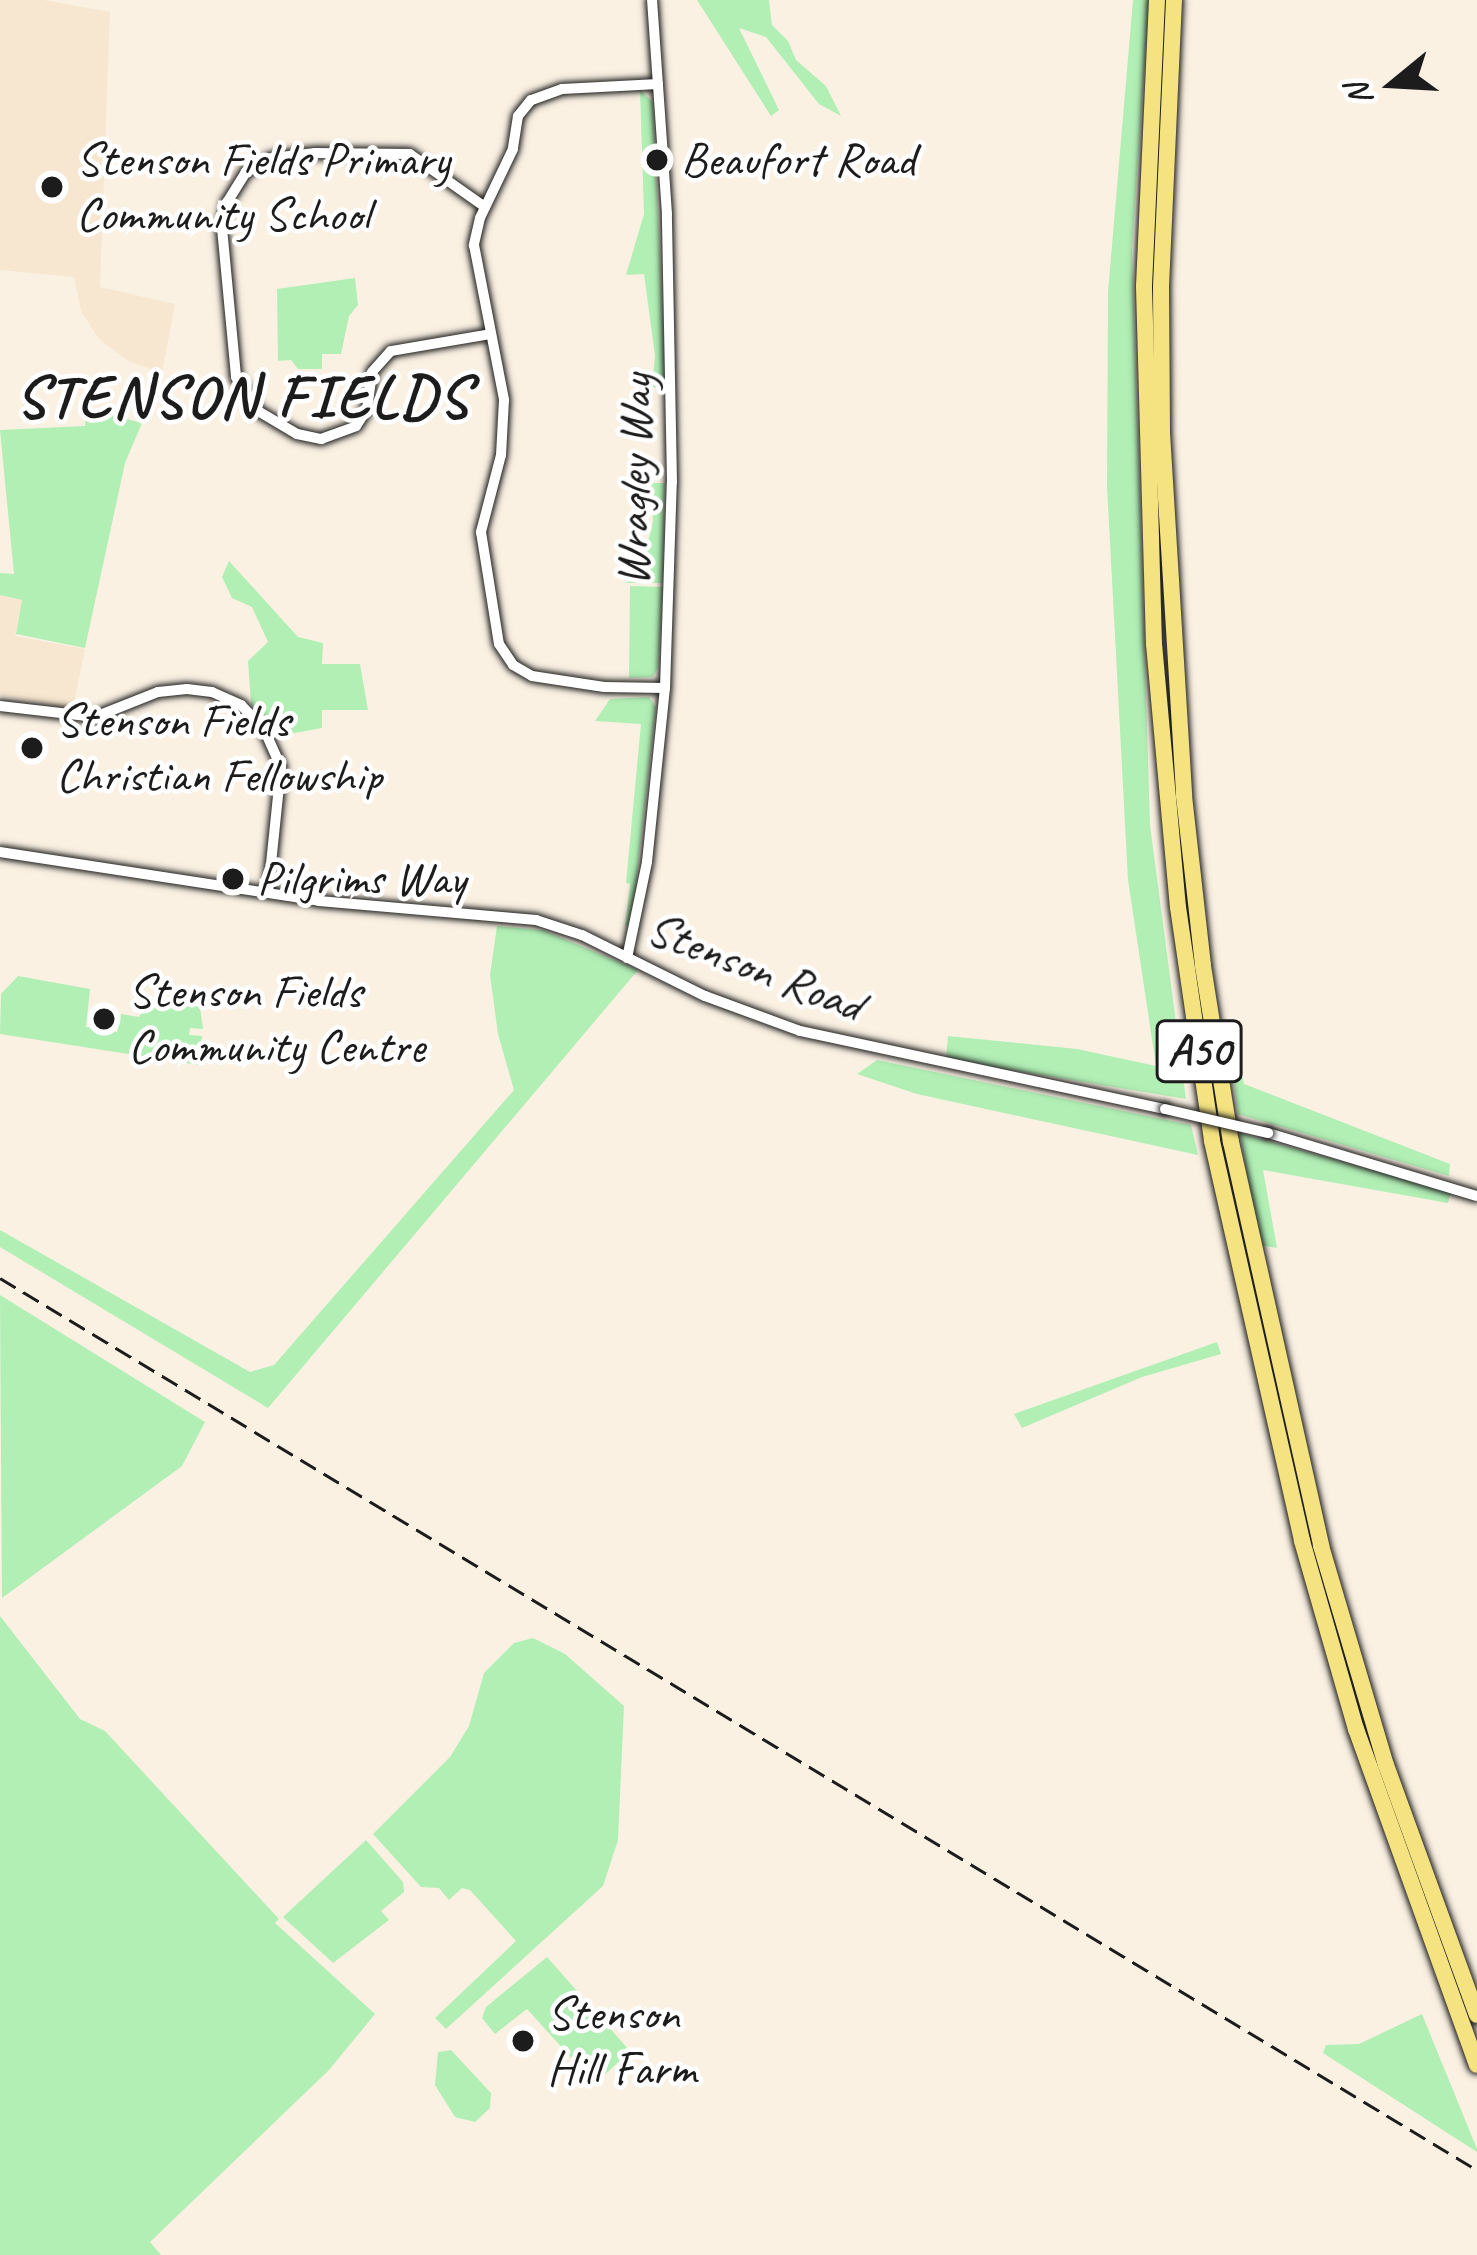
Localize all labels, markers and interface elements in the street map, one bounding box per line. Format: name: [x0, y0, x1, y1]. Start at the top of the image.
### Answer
north arrow: [1333, 24, 1453, 144]
text: N: [1336, 79, 1382, 111]
place label: Stenson Fields Primary Community School: [76, 130, 453, 243]
place label: Beaufort Road: [681, 131, 915, 189]
marker: Beaufort Road: [644, 147, 670, 173]
marker: Stenson Fields Primary Community School: [39, 174, 65, 200]
district label: STENSON FIELDS: [18, 360, 468, 432]
street label: Wragley Way: [603, 373, 665, 587]
place label: Stenson Fields Christian Fellowship: [56, 691, 382, 804]
marker: Stenson Fields Christian Fellowship: [19, 735, 45, 761]
place label: Pilgrims Way: [257, 850, 466, 908]
marker: Pilgrims Way: [220, 866, 246, 892]
street label: Stenson Road: [640, 900, 870, 1034]
place label: Stenson Fields Community Centre: [128, 962, 425, 1075]
marker: Stenson Fields Community Centre: [91, 1006, 117, 1032]
road number: A50: [1154, 1012, 1244, 1090]
place label: Stenson Hill Farm: [547, 1984, 699, 2097]
marker: Stenson Hill Farm: [510, 2028, 536, 2054]

